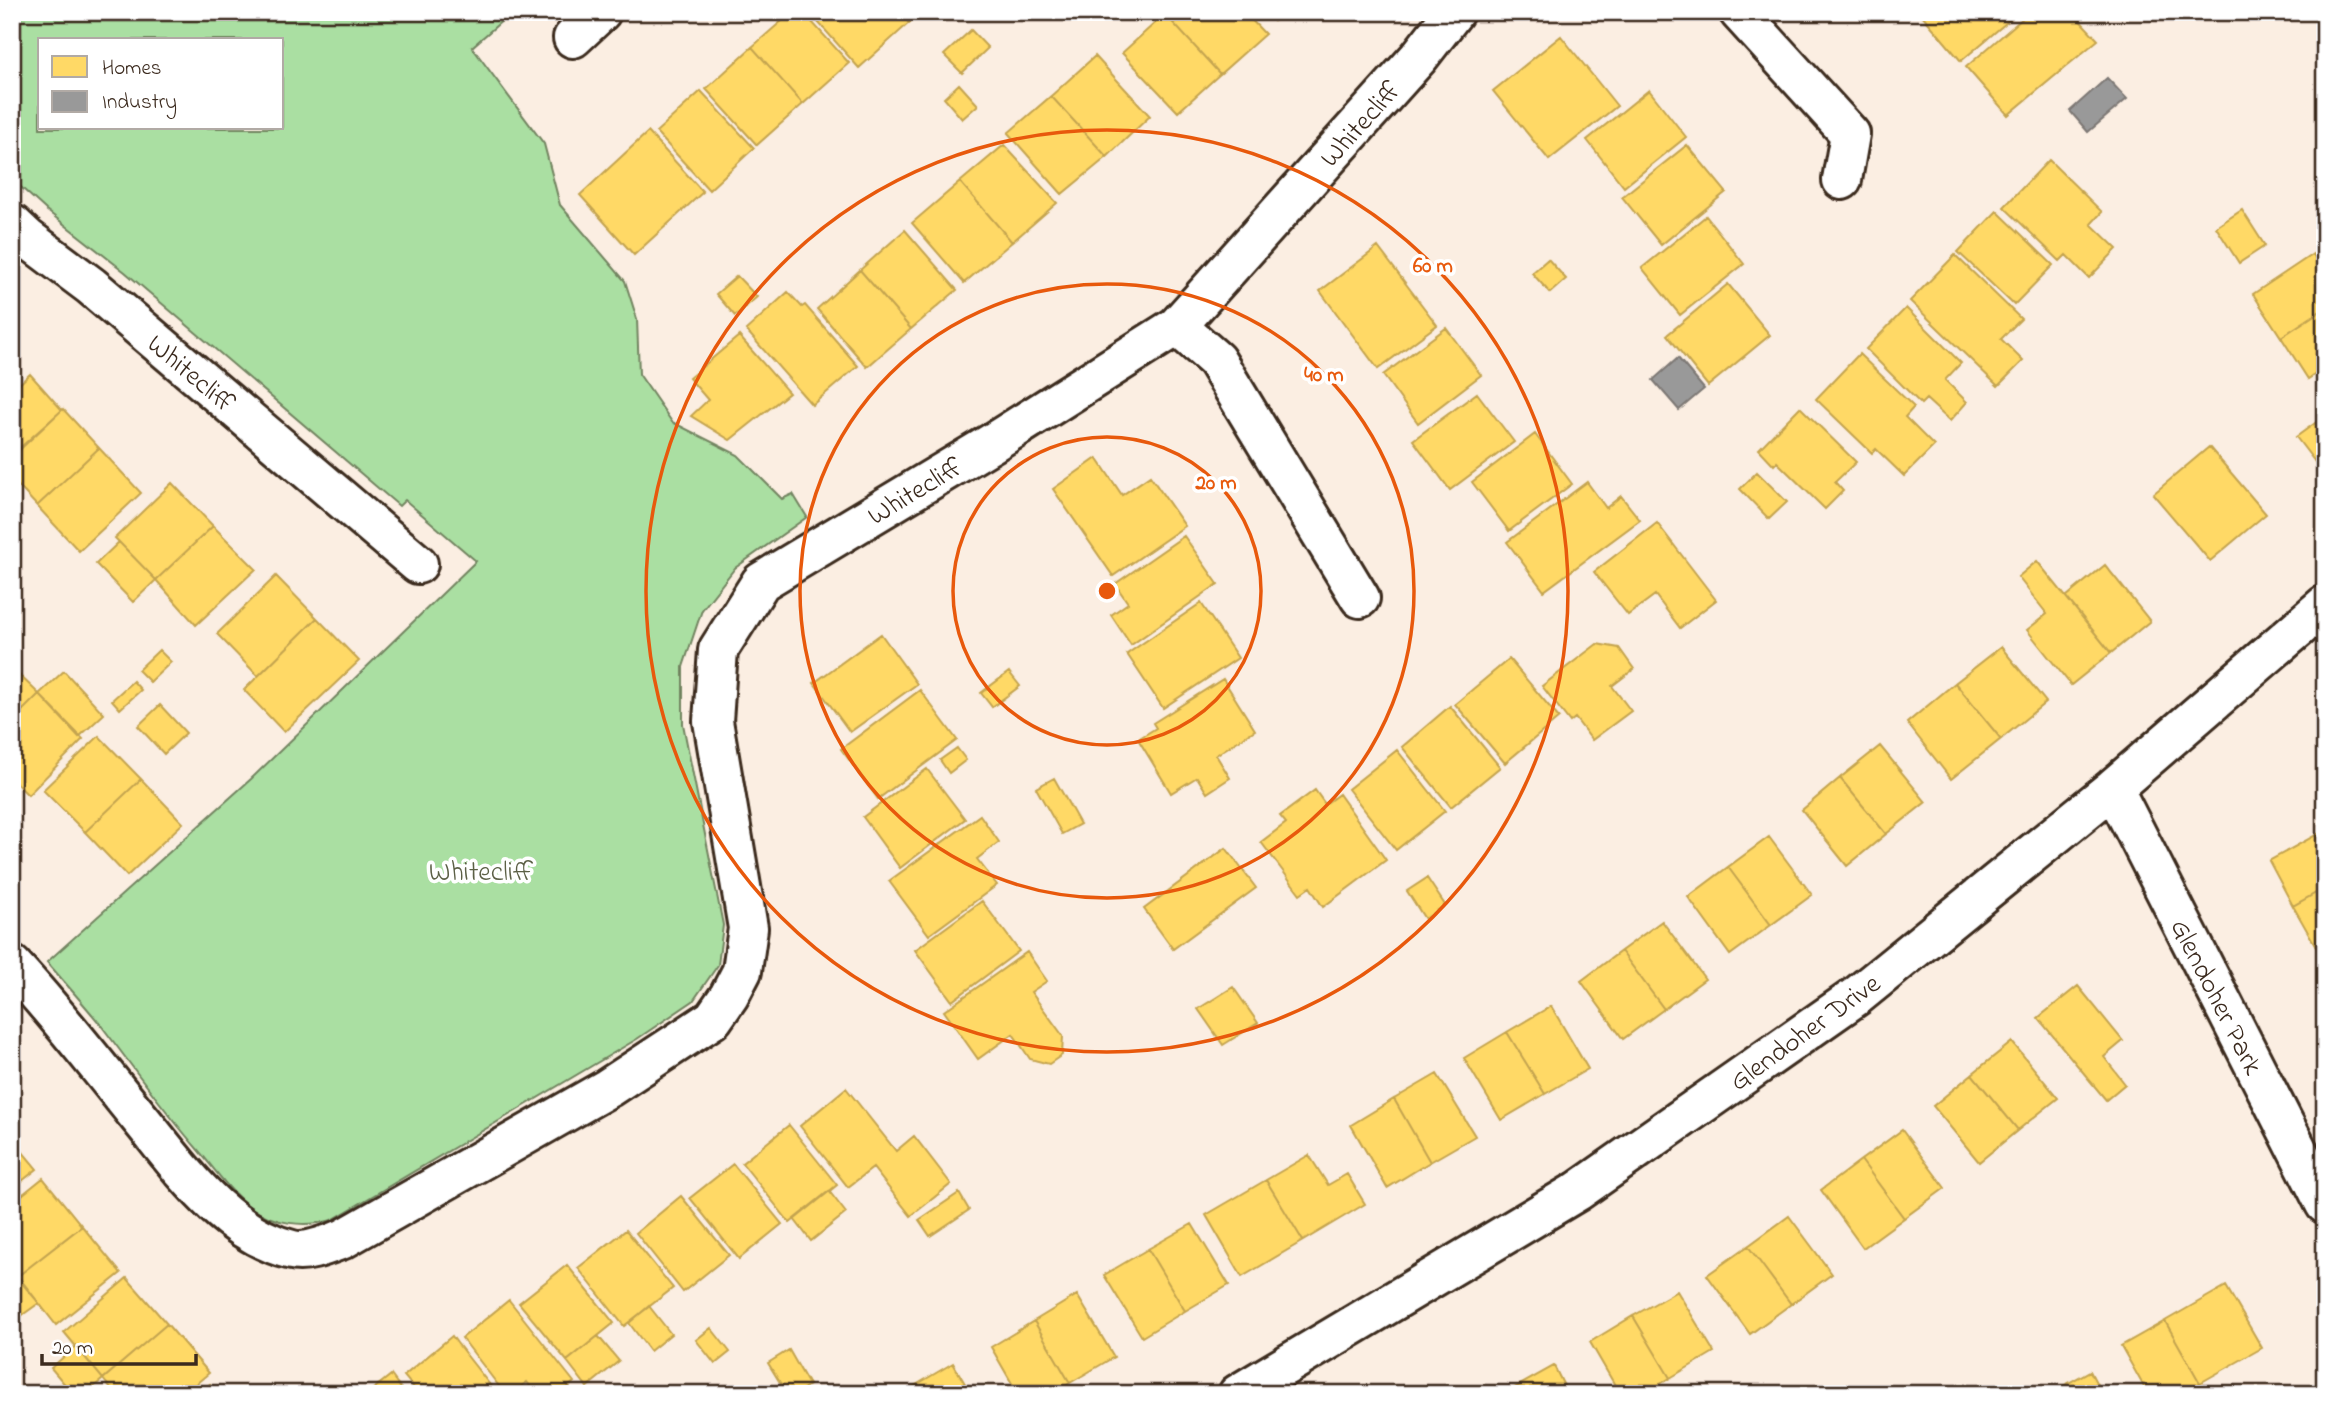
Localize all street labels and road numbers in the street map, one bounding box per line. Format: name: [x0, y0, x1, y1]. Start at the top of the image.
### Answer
street label: Whitecliff: [1311, 72, 1412, 178]
street label: Whitecliff: [137, 325, 244, 424]
street label: Whitecliff: [861, 448, 972, 537]
street label: Glendoher Park: [2158, 912, 2272, 1083]
street label: Glendoher Drive: [1722, 965, 1890, 1103]

